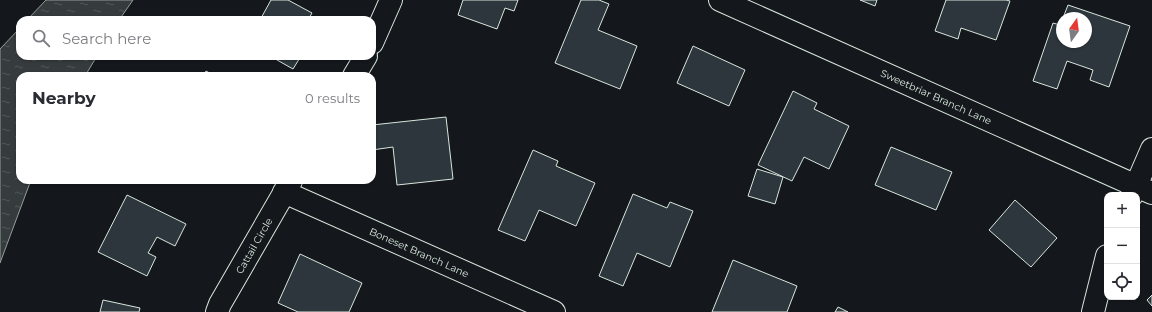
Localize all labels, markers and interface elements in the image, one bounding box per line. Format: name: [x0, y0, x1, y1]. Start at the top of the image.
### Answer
north arrow: [1056, 12, 1092, 48]
search box: [16, 16, 376, 60]
icon: search: [30, 27, 52, 49]
text: Search here: [62, 29, 151, 48]
street label: Sweetbriar Branch Lane: [879, 66, 994, 127]
text: Nearby: [32, 88, 96, 108]
text: 0 results: [305, 90, 360, 106]
map controls: [1104, 192, 1140, 300]
button: +: [1104, 192, 1140, 228]
street label: Cattail Circle: [232, 215, 275, 276]
street label: Boneset Branch Lane: [367, 224, 471, 280]
button: −: [1104, 228, 1140, 264]
button: locate: [1104, 264, 1140, 300]

